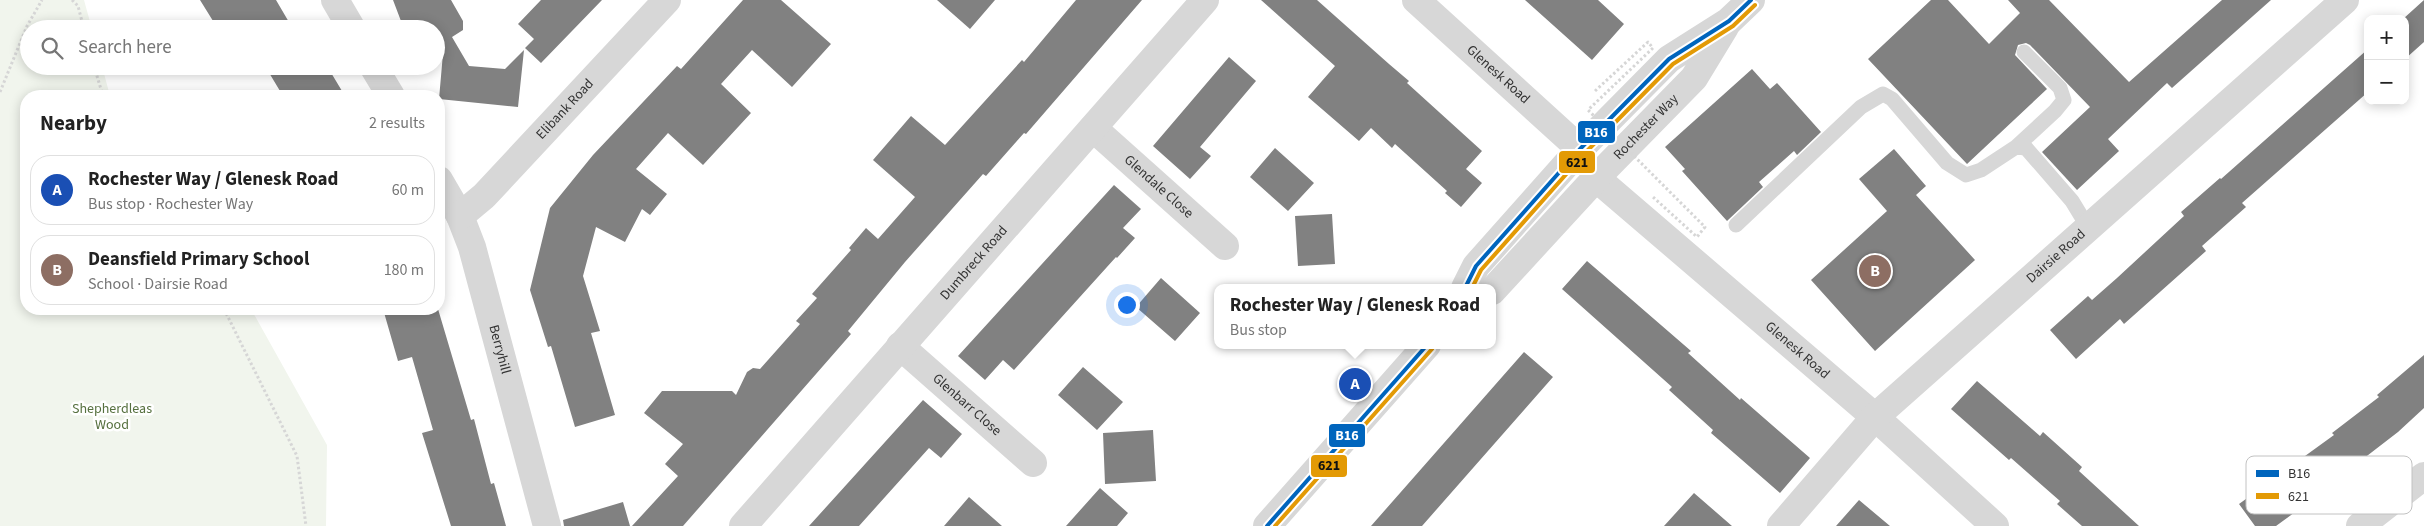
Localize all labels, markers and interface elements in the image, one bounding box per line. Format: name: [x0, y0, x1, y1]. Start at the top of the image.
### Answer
map controls: [2364, 15, 2409, 105]
button: +: [2364, 15, 2409, 60]
search box: [20, 20, 445, 75]
icon: search: [38, 34, 66, 62]
text: Search here: [78, 34, 172, 61]
street label: Glenesk Road: [1462, 41, 1534, 109]
button: −: [2364, 60, 2409, 105]
street label: Elibank Road: [532, 74, 598, 144]
street label: Rochester Way: [1609, 89, 1683, 165]
text: Nearby: [40, 108, 107, 138]
text: 2 results: [369, 112, 425, 134]
line badge: B16: [1577, 120, 1616, 144]
text: B16: [1584, 123, 1608, 143]
street label: Glendale Close: [1120, 150, 1198, 223]
line badge: 621: [1558, 150, 1596, 174]
text: 621: [1566, 153, 1588, 173]
text: Rochester Way / Glenesk Road: [88, 166, 338, 193]
text: A: [52, 179, 62, 201]
text: 60 m: [392, 179, 424, 201]
text: Bus stop · Rochester Way: [88, 193, 253, 215]
street label: Dumbreck Road: [936, 221, 1012, 305]
street label: Dairsie Road: [2022, 225, 2090, 288]
text: Deansfield Primary School: [88, 246, 309, 273]
pin: B: [1859, 252, 1891, 290]
text: B: [52, 259, 62, 281]
text: 180 m: [384, 259, 424, 281]
text: School · Dairsie Road: [88, 273, 228, 295]
popup: [1214, 284, 1496, 349]
your location: [1114, 292, 1140, 318]
text: Rochester Way / Glenesk Road: [1230, 292, 1480, 319]
street label: Glenesk Road: [1761, 317, 1834, 384]
text: Bus stop: [1230, 319, 1287, 341]
street label: Berryhill: [483, 323, 516, 377]
pin: A: [1339, 365, 1371, 403]
street label: Glenbarr Close: [928, 369, 1006, 441]
park label: Shepherdleas Wood: [72, 399, 152, 435]
line badge: B16: [1328, 423, 1366, 448]
text: B16: [1335, 426, 1359, 446]
line badge: 621: [1310, 454, 1348, 478]
text: 621: [1318, 456, 1340, 476]
legend: [2246, 456, 2412, 514]
text: B16: [2288, 464, 2310, 484]
text: 621: [2288, 487, 2309, 507]

